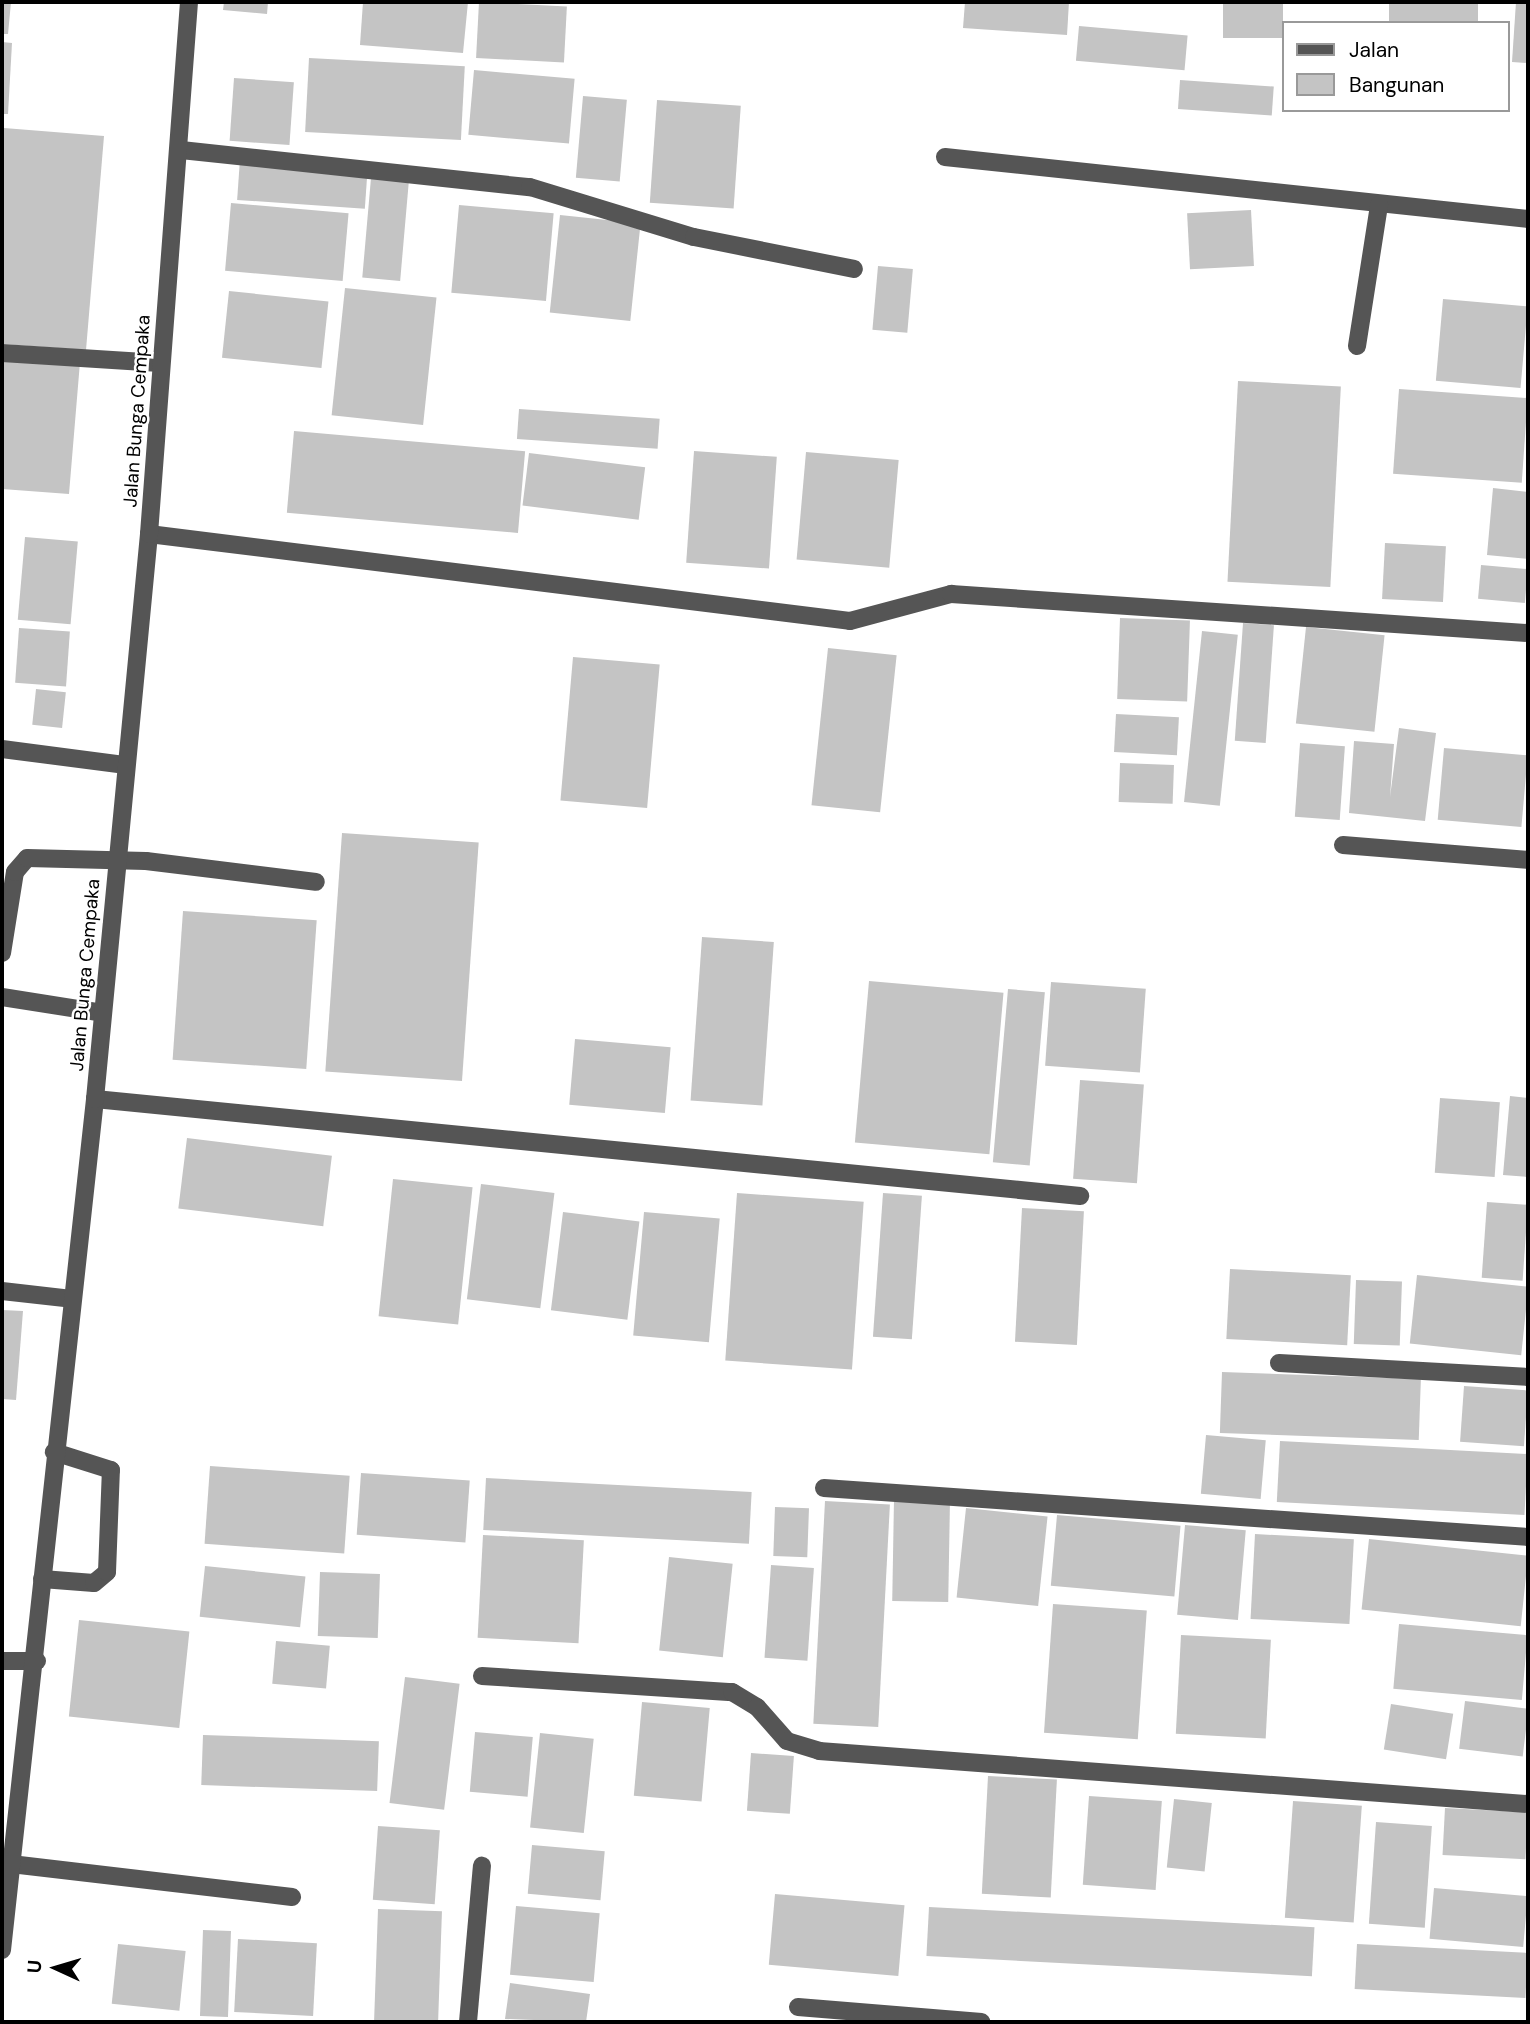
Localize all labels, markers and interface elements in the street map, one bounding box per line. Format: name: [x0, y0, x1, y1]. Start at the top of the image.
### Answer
legend: [1282, 21, 1509, 112]
text: Jalan: [1349, 36, 1399, 64]
text: Bangunan: [1349, 71, 1444, 99]
street label: Jalan Bunga Cempaka: [119, 314, 155, 508]
street label: Jalan Bunga Cempaka: [65, 878, 105, 1072]
north arrow: [21, 1933, 91, 2003]
text: U: [22, 1959, 47, 1974]

